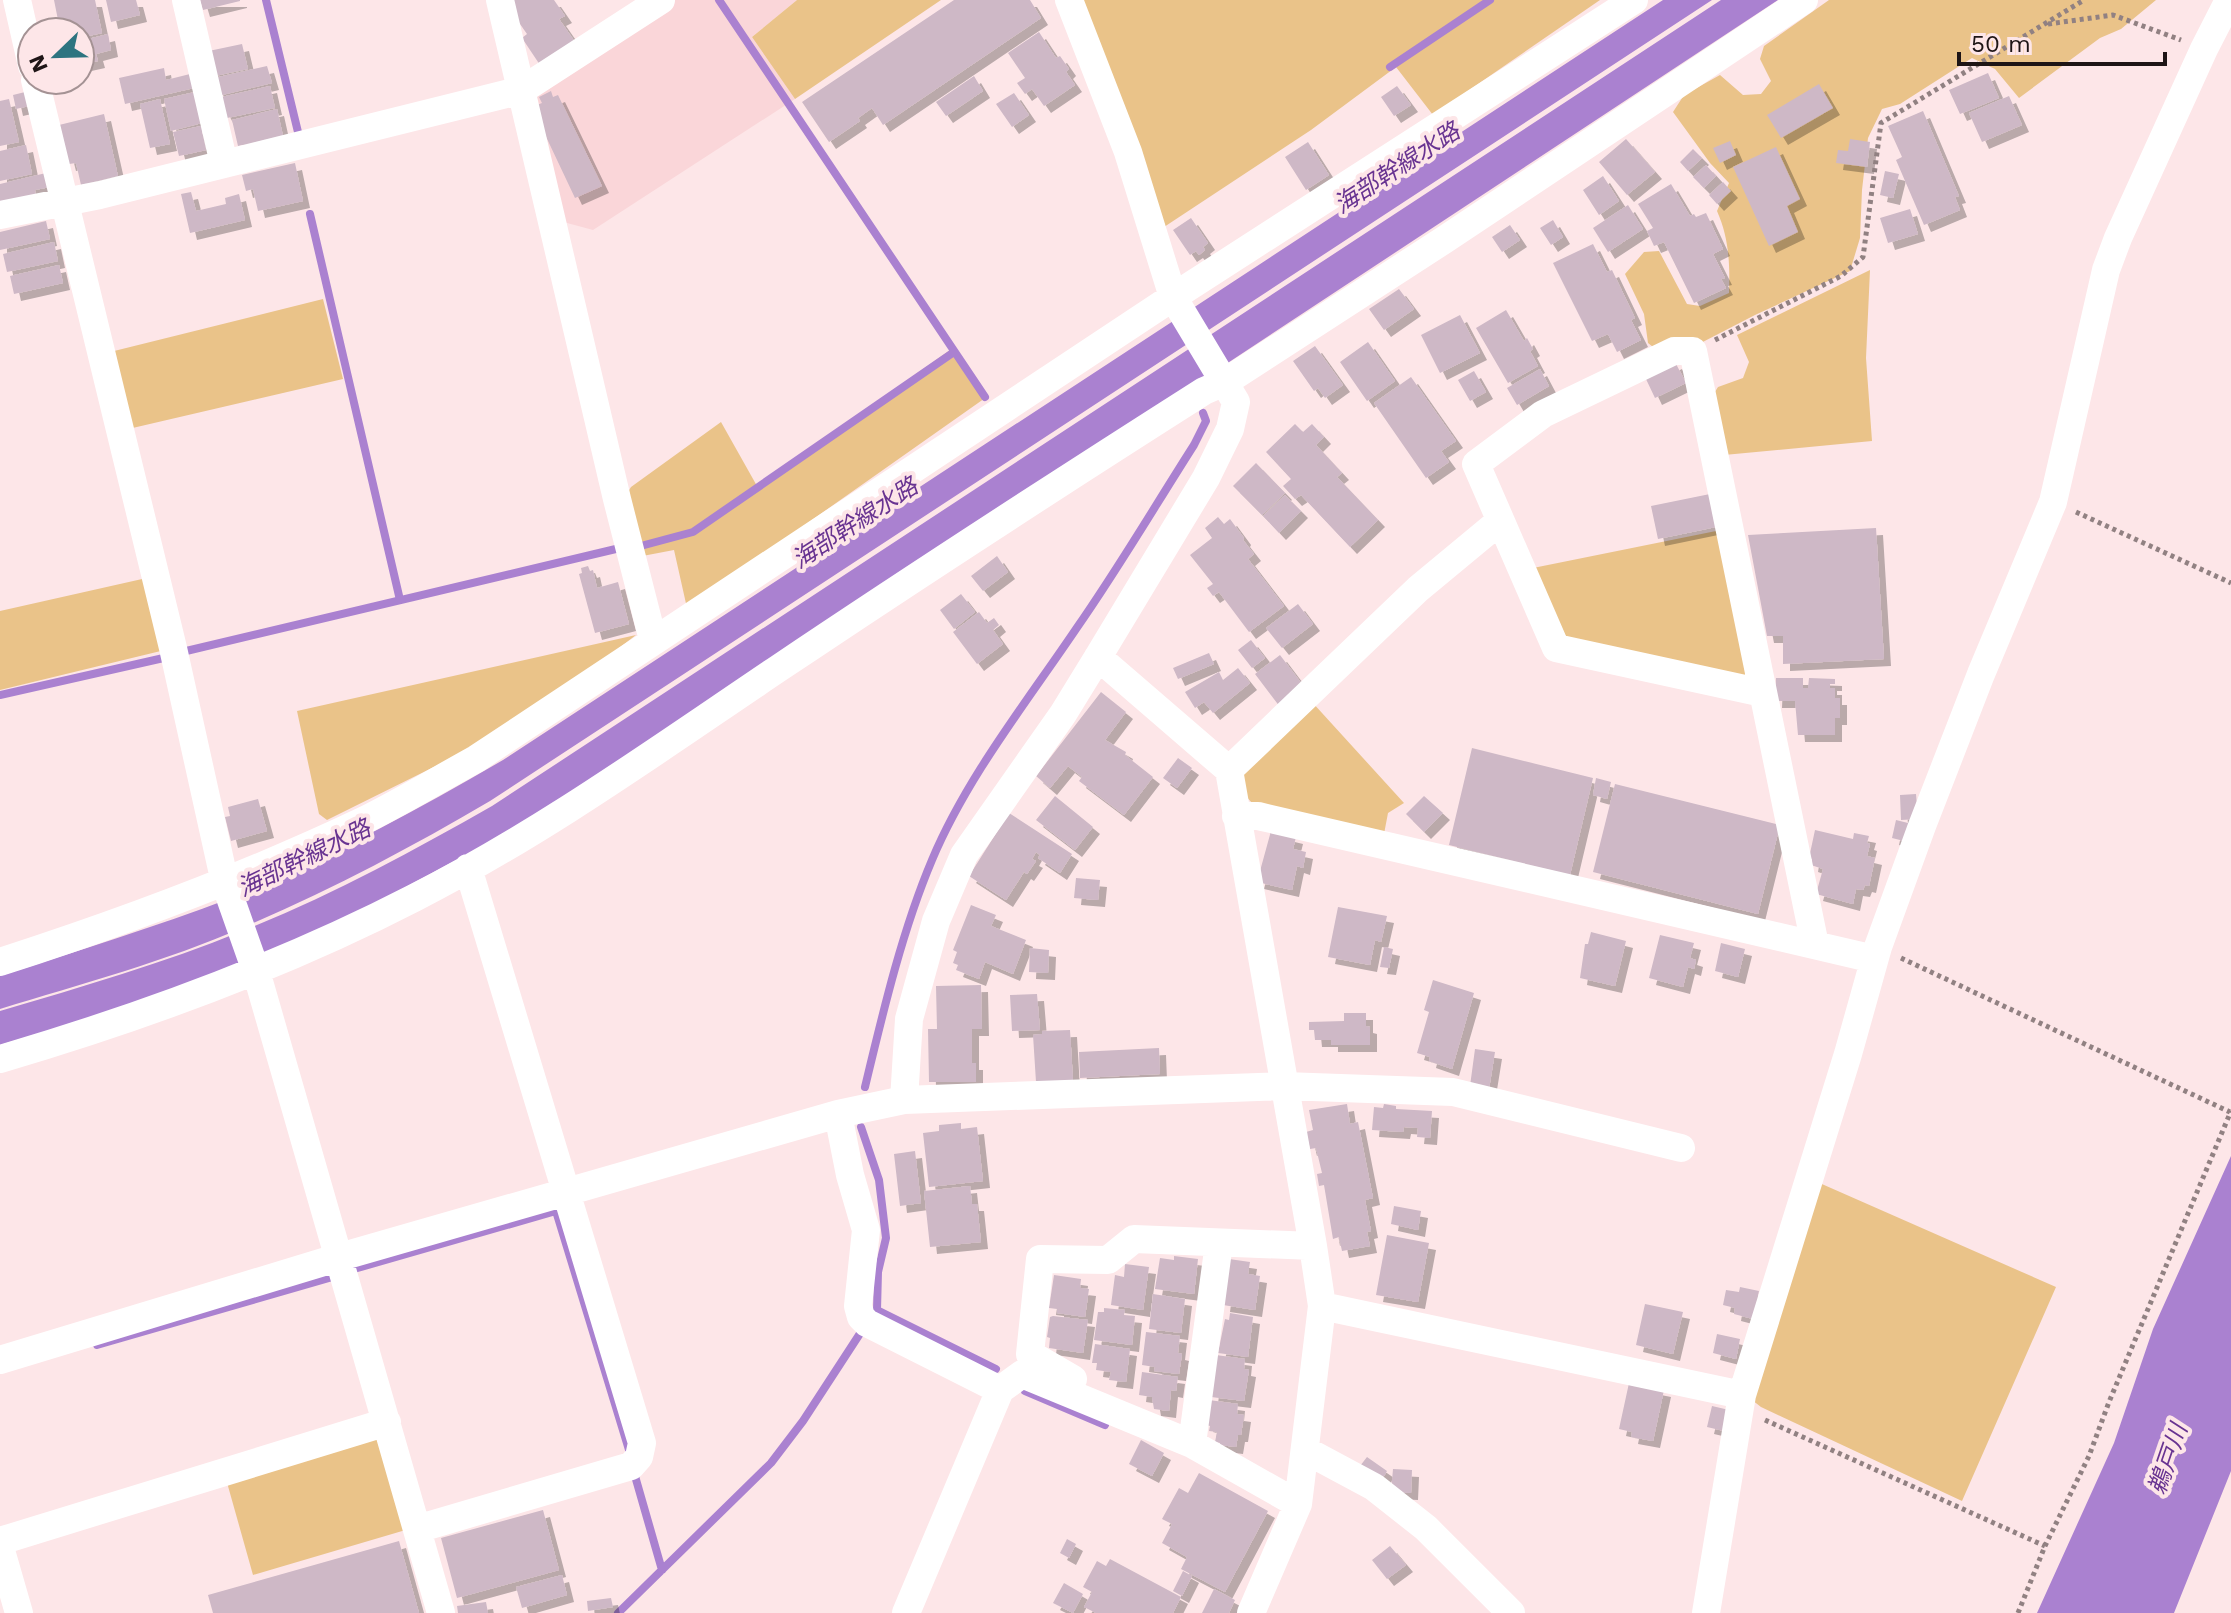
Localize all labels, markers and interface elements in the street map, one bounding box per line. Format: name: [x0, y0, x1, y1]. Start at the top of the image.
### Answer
north arrow: [16, 16, 96, 96]
scale bar: [1959, 16, 2165, 66]
text: 50 m: [1971, 30, 2031, 58]
text: N: [23, 51, 53, 76]
water label: 海部幹線水路: [1329, 116, 1467, 219]
water label: 海部幹線水路: [787, 471, 925, 574]
water label: 海部幹線水路: [233, 813, 377, 902]
water label: 鵜戸川: [2143, 1418, 2194, 1498]

